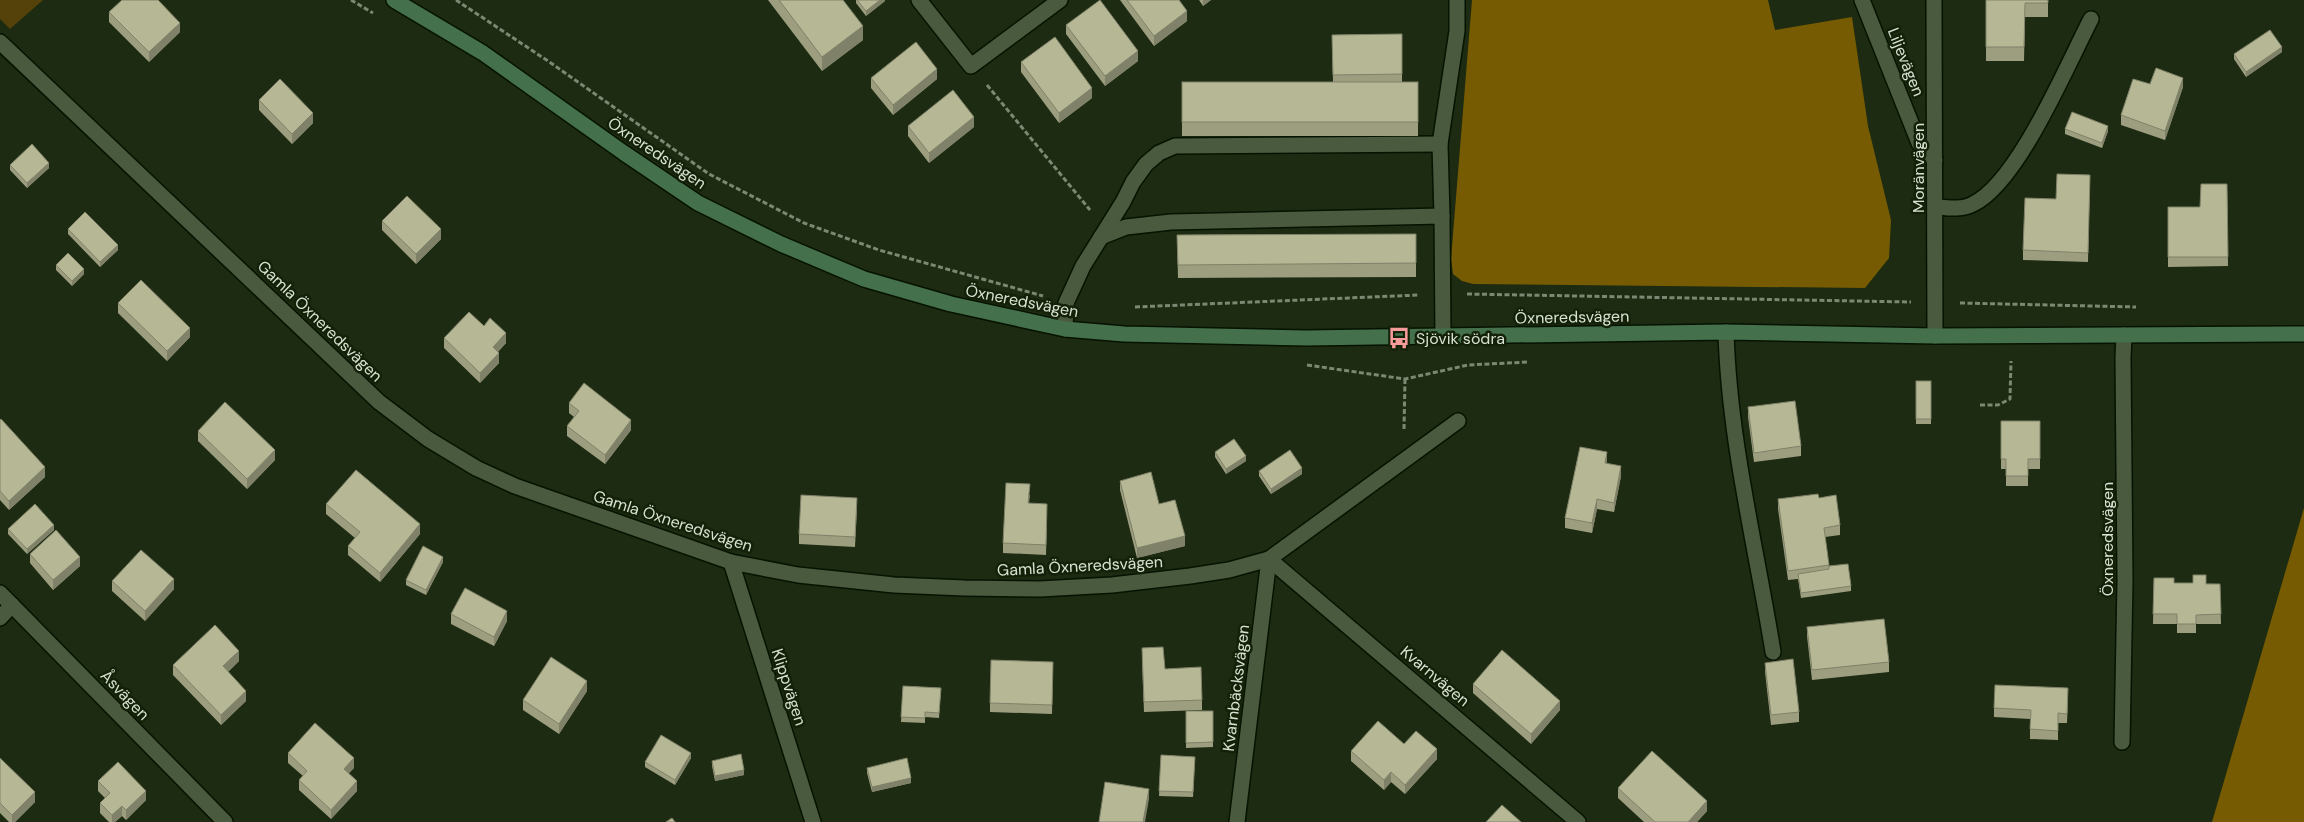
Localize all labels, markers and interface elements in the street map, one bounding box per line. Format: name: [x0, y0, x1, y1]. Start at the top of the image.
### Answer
street label: Liljevägen: [1883, 25, 1929, 99]
street label: Öxneredsvägen: [604, 112, 710, 194]
street label: Moränvägen: [1908, 123, 1929, 213]
street label: Gamla Öxneredsvägen: [253, 256, 387, 386]
street label: Öxneredsvägen: [964, 280, 1080, 322]
street label: Öxneredsvägen: [1515, 306, 1629, 328]
bus stop icon: Sjövik södra: [1386, 325, 1412, 351]
place label: Sjövik södra: [1416, 328, 1505, 349]
street label: Öxneredsvägen: [2097, 482, 2118, 596]
street label: Gamla Öxneredsvägen: [591, 485, 755, 557]
street label: Gamla Öxneredsvägen: [996, 551, 1164, 581]
street label: Kvarnbäcksvägen: [1218, 623, 1254, 753]
street label: Kvarnvägen: [1396, 641, 1474, 711]
street label: Klippvägen: [767, 646, 811, 728]
street label: Åsvägen: [96, 665, 154, 725]

